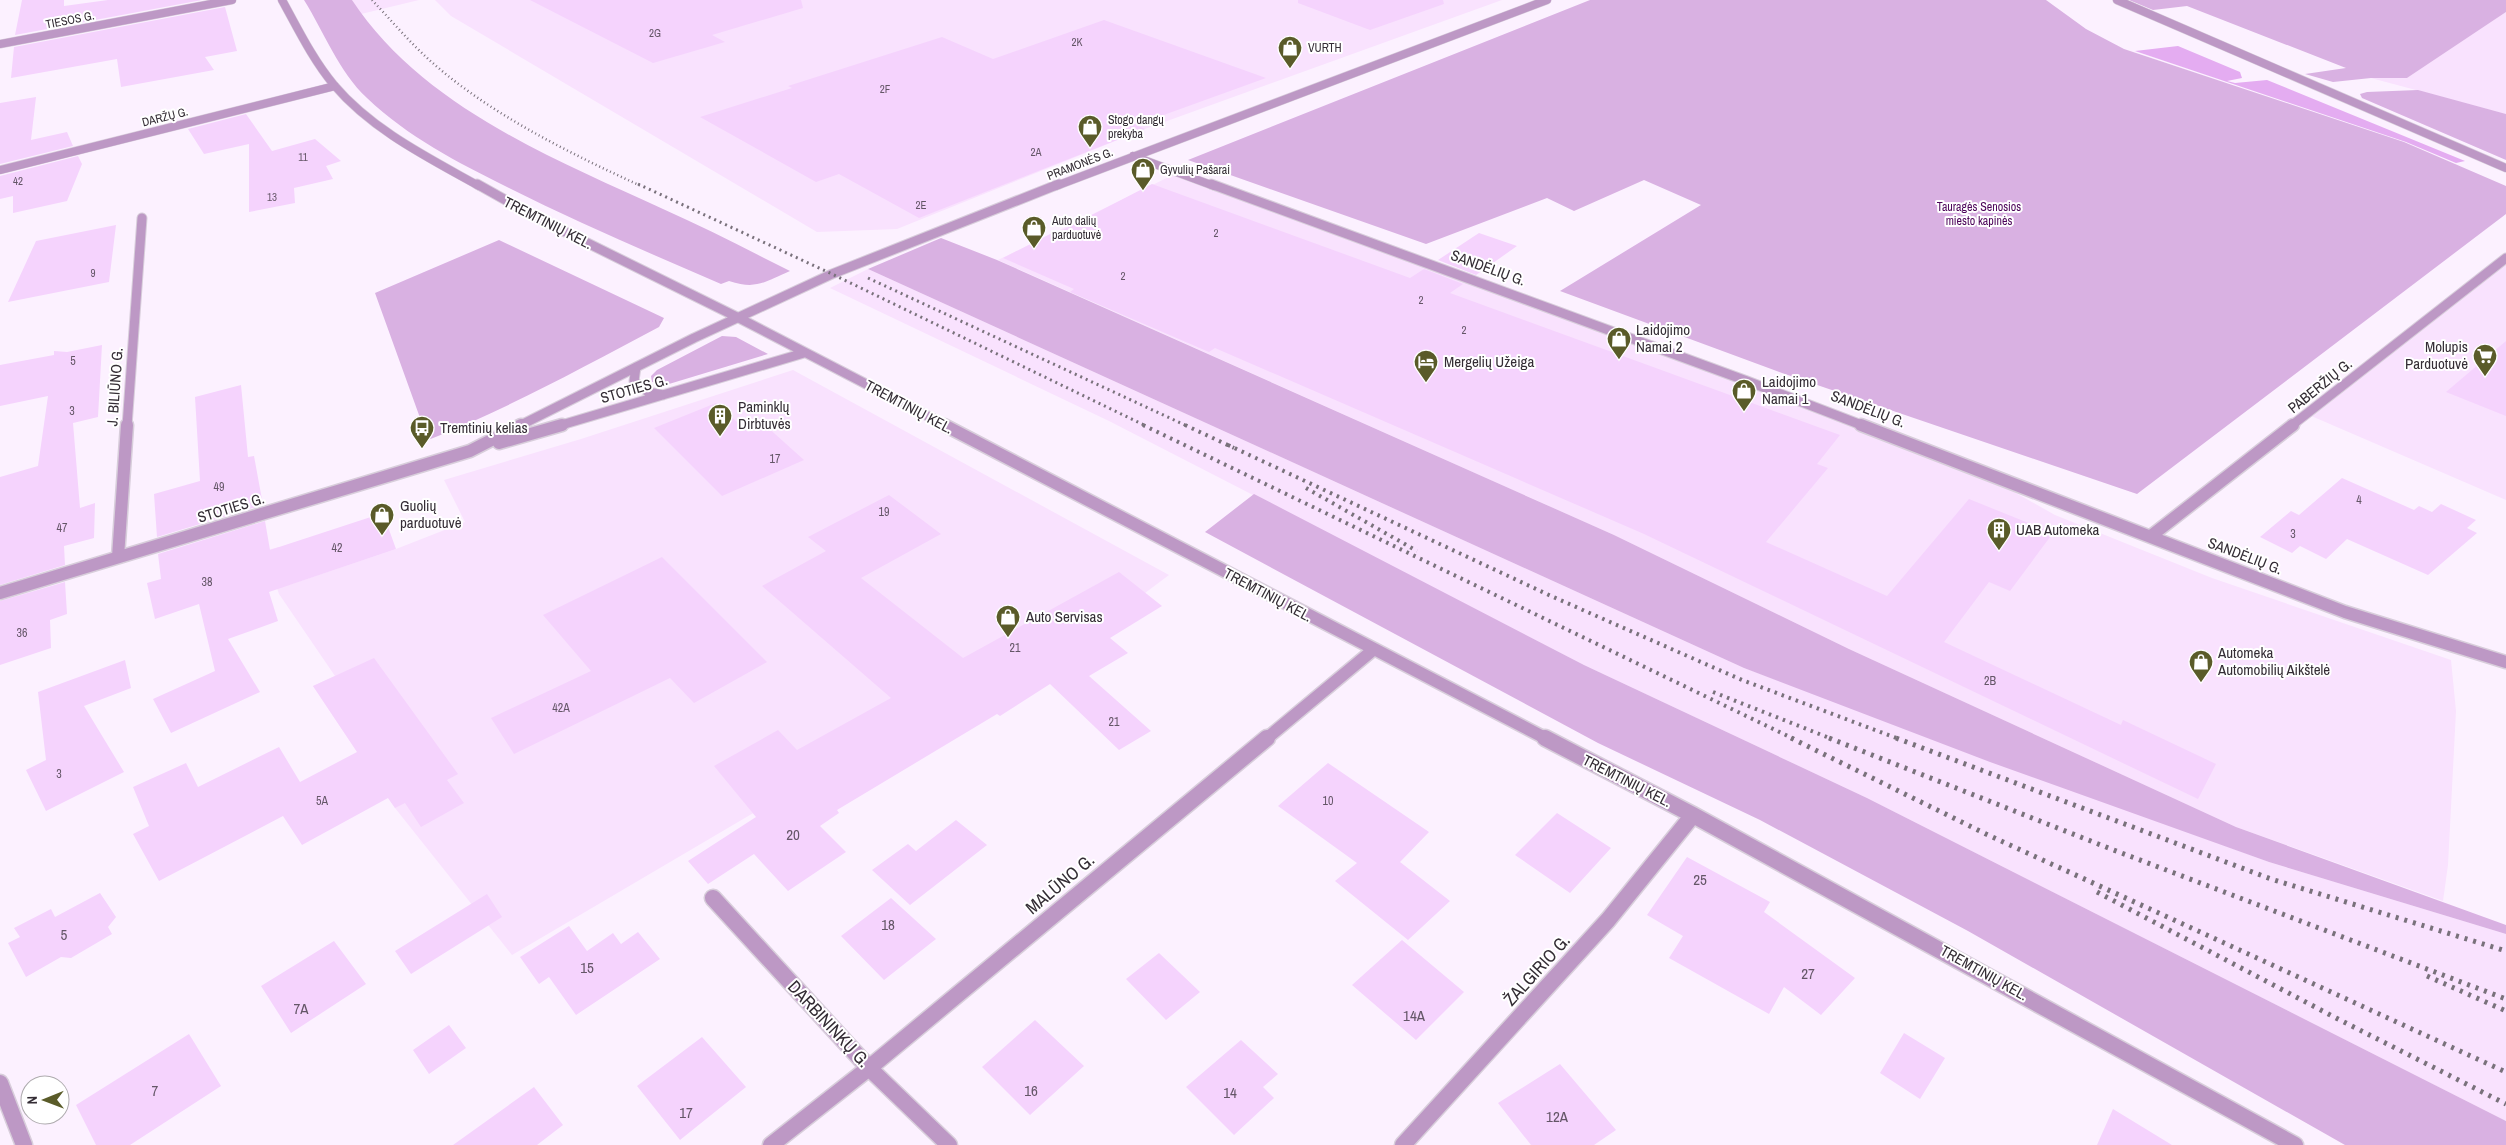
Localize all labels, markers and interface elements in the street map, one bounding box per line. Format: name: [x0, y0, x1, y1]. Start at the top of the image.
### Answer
street label: TIESOS G.: [44, 7, 96, 33]
house number: 2G: [649, 26, 661, 40]
house number: 2K: [1071, 35, 1083, 49]
shop icon: VURTH: [1277, 35, 1303, 69]
place label: VURTH: [1308, 40, 1342, 56]
house number: 2F: [880, 82, 891, 96]
street label: DARŽŲ G.: [140, 104, 190, 130]
place label: Stogo dangų prekyba: [1108, 112, 1164, 142]
shop icon: Stogo dangų prekyba: [1077, 114, 1103, 148]
street label: PRAMONĖS G.: [1045, 144, 1115, 184]
house number: 2A: [1030, 145, 1042, 159]
house number: 11: [298, 150, 308, 164]
shop icon: Gyvulių Pašarai: [1130, 157, 1156, 191]
place label: Gyvulių Pašarai: [1160, 162, 1230, 178]
house number: 42: [13, 174, 23, 188]
house number: 13: [267, 190, 277, 204]
street label: TREMTINIŲ KEL.: [500, 191, 596, 254]
house number: 2E: [915, 198, 927, 212]
park label: Tauragės Senosios miesto kapinės: [1937, 199, 2021, 229]
place label: Auto dalių parduotuvė: [1051, 213, 1101, 243]
shop icon: Auto dalių parduotuvė: [1021, 215, 1047, 249]
house number: 2: [1213, 226, 1219, 240]
street label: SANDĖLIŲ G.: [1448, 244, 1528, 291]
house number: 9: [90, 266, 96, 280]
house number: 2: [1120, 269, 1126, 283]
house number: 2: [1418, 293, 1424, 307]
place label: Laidojimo Namai 2: [1636, 319, 1690, 357]
house number: 2: [1461, 323, 1467, 337]
shop icon: Laidojimo Namai 2: [1606, 326, 1632, 360]
place label: Molupis Parduotuvė: [2405, 336, 2468, 374]
supermarket icon: Molupis Parduotuvė: [2472, 343, 2498, 377]
street label: J. BILIŪNO G.: [101, 347, 128, 427]
hotel icon: Mergelių Užeiga: [1413, 349, 1439, 383]
place label: Mergelių Užeiga: [1444, 351, 1534, 372]
house number: 5: [70, 353, 76, 369]
street label: PABERŽIŲ G.: [2283, 353, 2356, 418]
street label: STOTIES G.: [598, 369, 670, 408]
place label: Laidojimo Namai 1: [1762, 371, 1816, 409]
street label: TREMTINIŲ KEL.: [861, 375, 957, 439]
shop icon: Laidojimo Namai 1: [1731, 378, 1757, 412]
street label: SANDĖLIŲ G.: [1828, 385, 1908, 432]
place label: Paminklų Dirbtuvės: [738, 396, 791, 434]
house number: 3: [69, 403, 75, 419]
building icon: Paminklų Dirbtuvės: [707, 403, 733, 437]
bus stop icon: Tremtinių kelias: [409, 415, 435, 449]
place label: Tremtinių kelias: [440, 417, 528, 438]
house number: 17: [770, 451, 781, 467]
house number: 49: [214, 479, 224, 495]
street label: STOTIES G.: [195, 487, 267, 528]
house number: 4: [2356, 492, 2362, 508]
place label: Guolių parduotuvė: [400, 495, 462, 533]
shop icon: Guolių parduotuvė: [369, 502, 395, 536]
house number: 19: [879, 504, 889, 520]
building icon: UAB Automeka: [1986, 517, 2012, 551]
place label: UAB Automeka: [2016, 519, 2100, 540]
house number: 47: [57, 520, 68, 536]
house number: 3: [2290, 526, 2296, 542]
street label: SANDĖLIŲ G.: [2205, 532, 2285, 579]
house number: 42: [332, 540, 342, 556]
street label: TREMTINIŲ KEL.: [1220, 563, 1316, 627]
house number: 38: [202, 574, 212, 590]
shop icon: Auto Servisas: [995, 604, 1021, 638]
place label: Auto Servisas: [1025, 606, 1103, 627]
house number: 36: [17, 625, 27, 641]
house number: 21: [1010, 640, 1021, 656]
place label: Automeka Automobilių Aikštelė: [2217, 642, 2330, 680]
shop icon: Automeka Automobilių Aikštelė: [2188, 649, 2214, 683]
house number: 2B: [1984, 673, 1996, 689]
house number: 42A: [552, 700, 570, 716]
house number: 21: [1109, 714, 1120, 730]
street label: TREMTINIŲ KEL.: [1579, 749, 1675, 812]
house number: 3: [56, 766, 62, 782]
house number: 5A: [316, 793, 328, 809]
house number: 10: [1323, 793, 1333, 809]
house number: 20: [786, 824, 800, 845]
street label: MALŪNO G.: [1020, 847, 1099, 920]
house number: 25: [1693, 869, 1707, 890]
house number: 18: [881, 914, 895, 935]
house number: 5: [61, 924, 68, 945]
street label: ŽALGIRIO G.: [1498, 928, 1576, 1011]
street label: TREMTINIŲ KEL.: [1937, 940, 2032, 1005]
house number: 15: [580, 957, 594, 978]
house number: 27: [1801, 963, 1815, 984]
street label: DARBININKŲ G.: [782, 975, 876, 1073]
house number: 7A: [293, 998, 309, 1019]
house number: 14A: [1403, 1005, 1426, 1026]
north arrow: [20, 1075, 70, 1125]
house number: 7: [152, 1080, 159, 1101]
house number: 16: [1024, 1080, 1038, 1101]
house number: 14: [1223, 1082, 1237, 1103]
text: N: [23, 1096, 41, 1105]
house number: 17: [679, 1102, 693, 1123]
house number: 12A: [1546, 1106, 1569, 1127]

